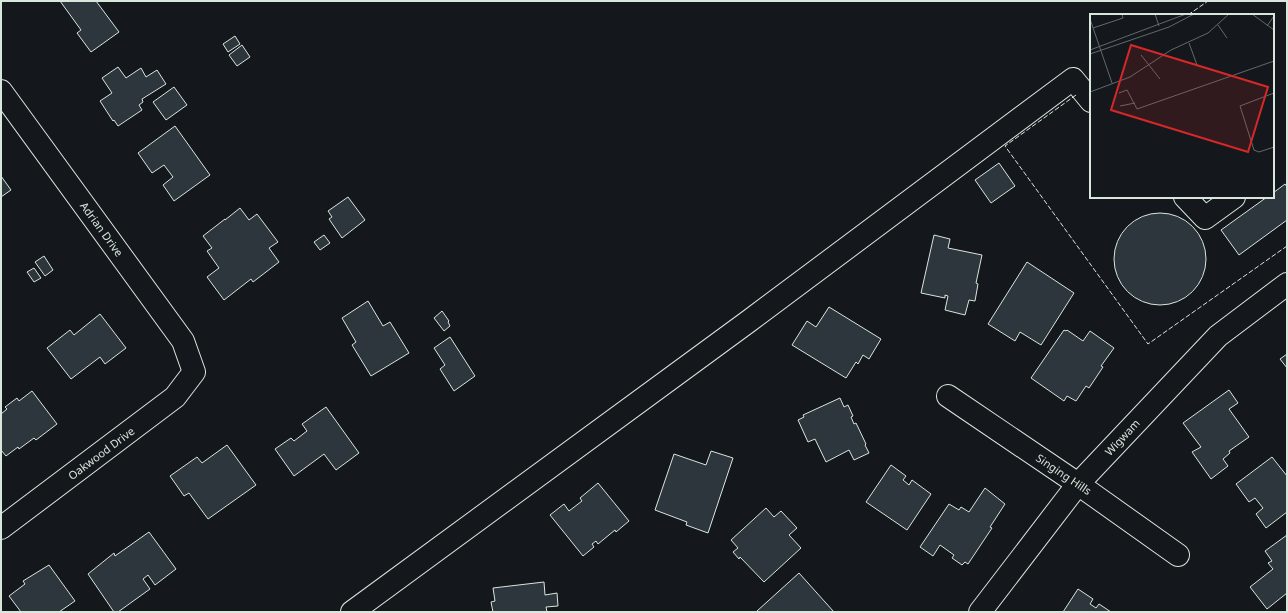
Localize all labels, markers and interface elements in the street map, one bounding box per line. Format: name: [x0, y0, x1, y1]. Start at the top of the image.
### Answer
inset map: [1090, 14, 1274, 198]
street label: Adrian Drive: [77, 199, 127, 259]
street label: Wigwam: [1101, 415, 1143, 459]
street label: Oakwood Drive: [65, 423, 137, 483]
street label: Singing Hills: [1033, 450, 1095, 498]

